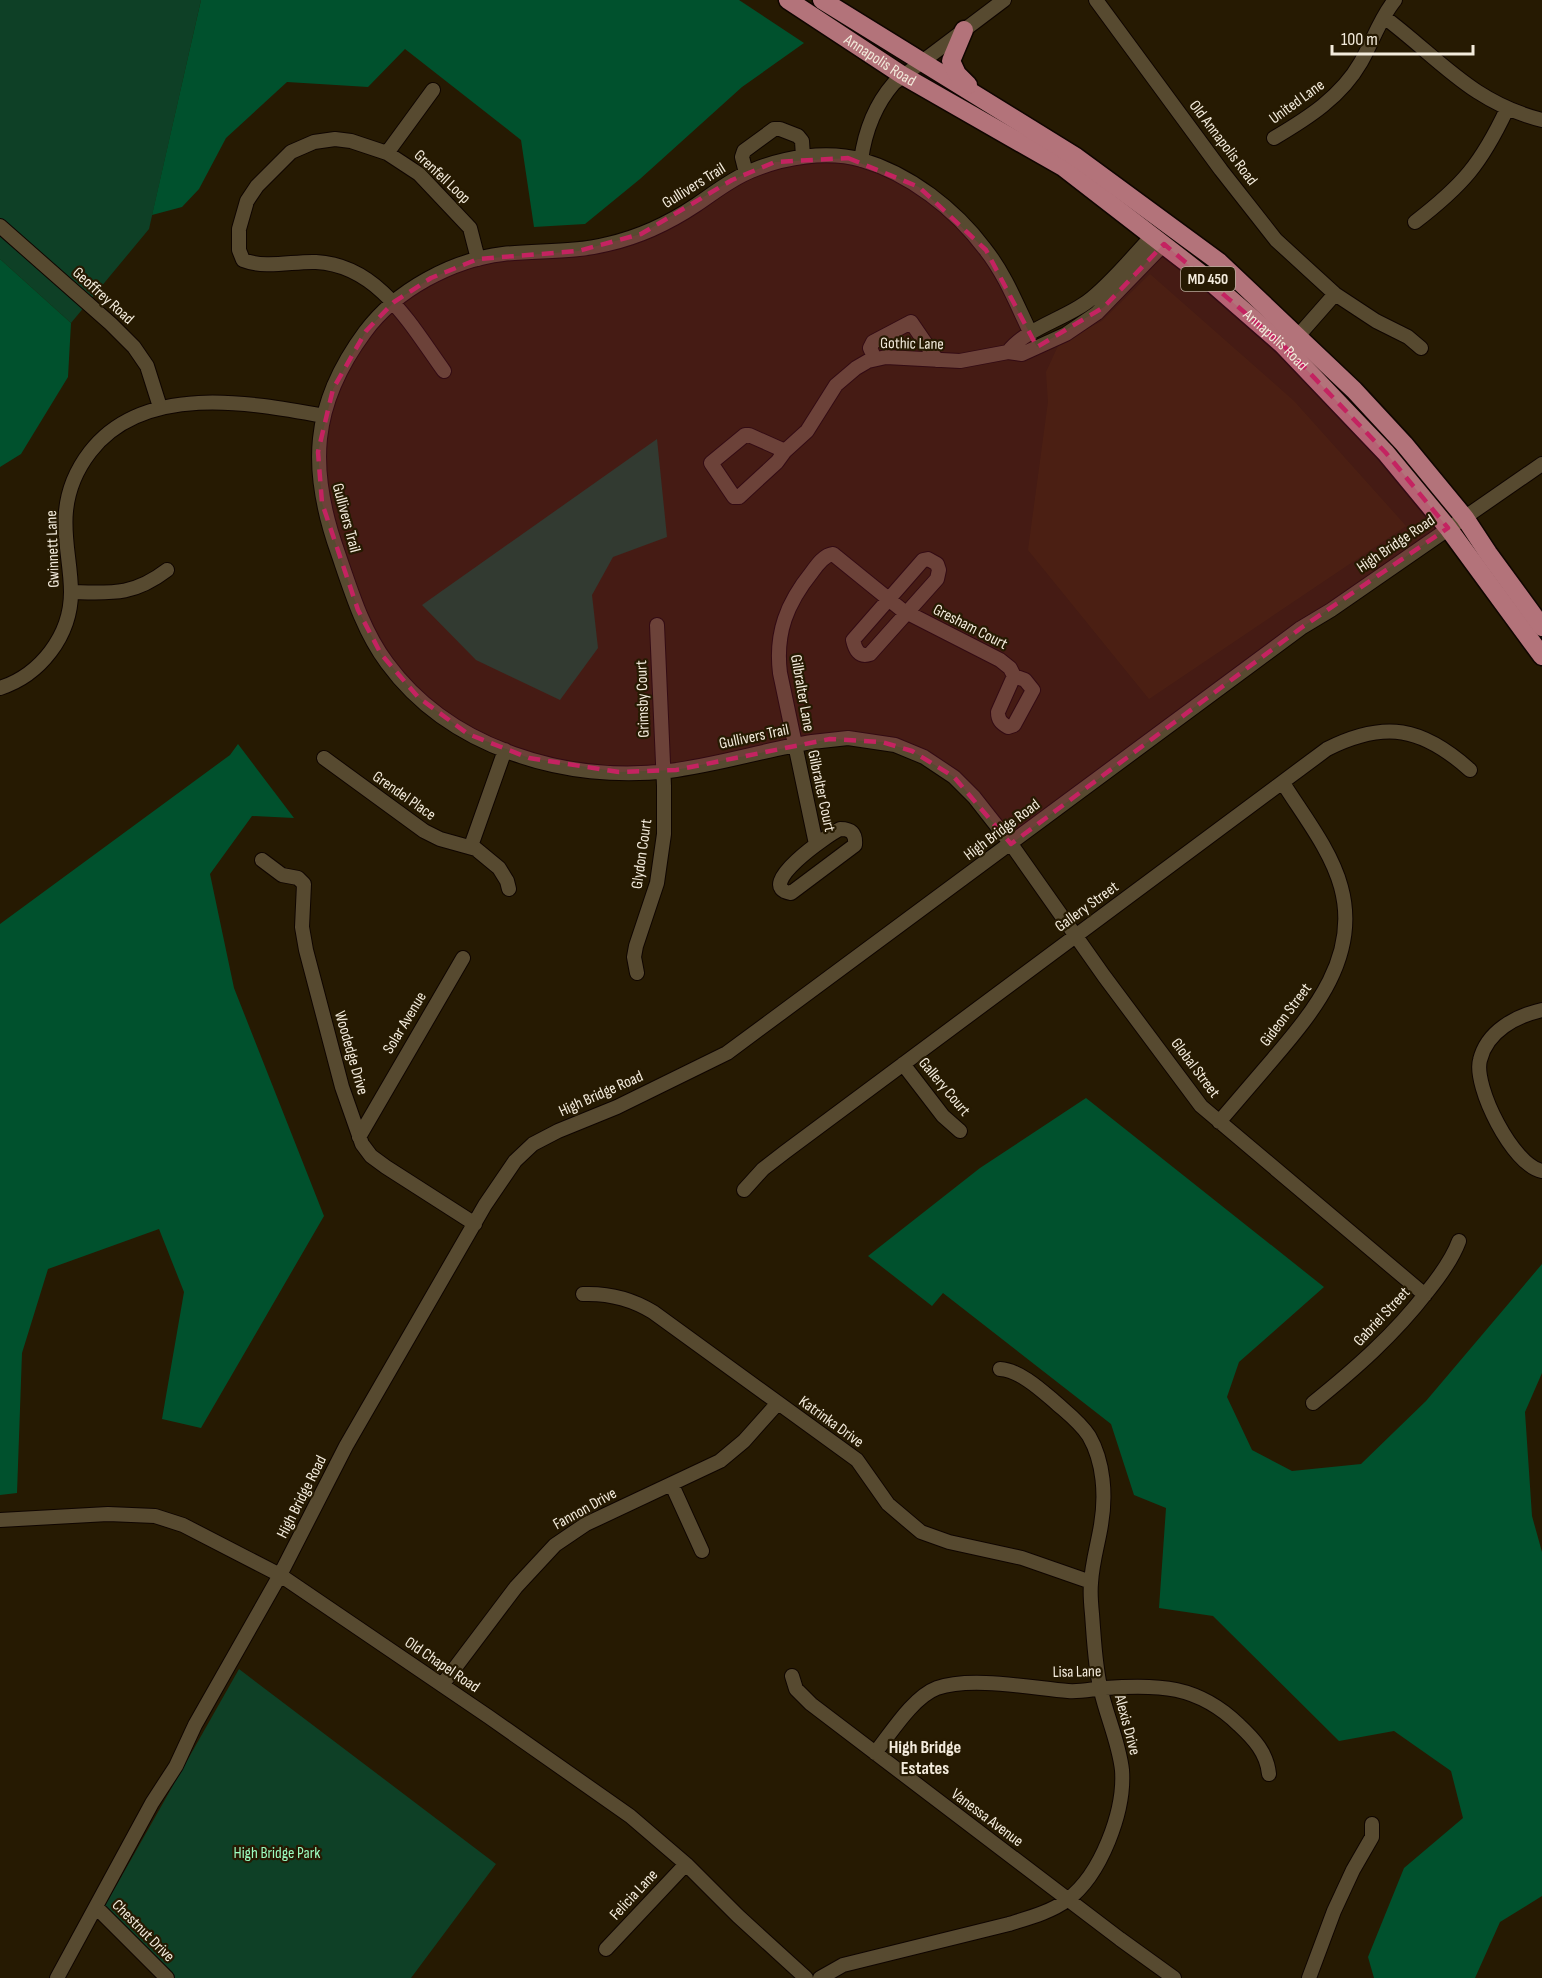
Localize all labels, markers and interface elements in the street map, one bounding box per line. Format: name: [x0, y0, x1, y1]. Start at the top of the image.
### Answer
scale bar: [1332, 18, 1473, 56]
text: 100 m: [1341, 29, 1378, 50]
street label: Annapolis Road: [840, 30, 919, 90]
street label: United Lane: [1266, 76, 1328, 128]
street label: Old Annapolis Road: [1185, 97, 1261, 189]
street label: Grenfell Loop: [410, 146, 474, 208]
street label: Gullivers Trail: [659, 159, 729, 213]
street label: Geoffrey Road: [68, 263, 138, 329]
road number: MD 450: [1181, 267, 1235, 291]
street label: Annapolis Road: [1238, 304, 1312, 375]
street label: Gothic Lane: [880, 334, 944, 354]
street label: Gullivers Trail: [328, 481, 364, 555]
street label: Gwinnett Lane: [42, 510, 64, 588]
street label: High Bridge Road: [1353, 511, 1439, 577]
street label: Gresham Court: [930, 600, 1010, 654]
street label: Gilbralter Lane: [786, 653, 818, 733]
street label: Grimsby Court: [632, 660, 654, 738]
street label: Gullivers Trail: [717, 720, 791, 754]
street label: Gilbralter Court: [803, 748, 839, 834]
street label: Grendel Place: [369, 767, 439, 825]
street label: High Bridge Road: [960, 795, 1044, 865]
street label: Glydon Court: [628, 818, 656, 890]
street label: Gallery Street: [1052, 878, 1122, 936]
street label: Gideon Street: [1256, 980, 1316, 1050]
street label: Solar Avenue: [379, 989, 431, 1057]
street label: Woodedge Drive: [330, 1009, 372, 1097]
street label: Global Street: [1166, 1034, 1224, 1102]
street label: Gallery Court: [914, 1054, 974, 1120]
street label: High Bridge Road: [556, 1067, 646, 1121]
street label: Gabriel Street: [1350, 1283, 1414, 1351]
street label: Katrinka Drive: [795, 1392, 867, 1452]
street label: High Bridge Road: [273, 1453, 331, 1541]
street label: Fannon Drive: [550, 1484, 620, 1534]
street label: Old Chapel Road: [401, 1633, 483, 1697]
street label: Lisa Lane: [1053, 1662, 1101, 1682]
street label: Alexis Drive: [1110, 1692, 1144, 1757]
district label: High Bridge Estates: [889, 1737, 961, 1779]
street label: Vanessa Avenue: [947, 1785, 1027, 1851]
park label: High Bridge Park: [234, 1844, 320, 1863]
street label: Felicia Lane: [606, 1866, 662, 1924]
street label: Chestnut Drive: [108, 1896, 178, 1966]

